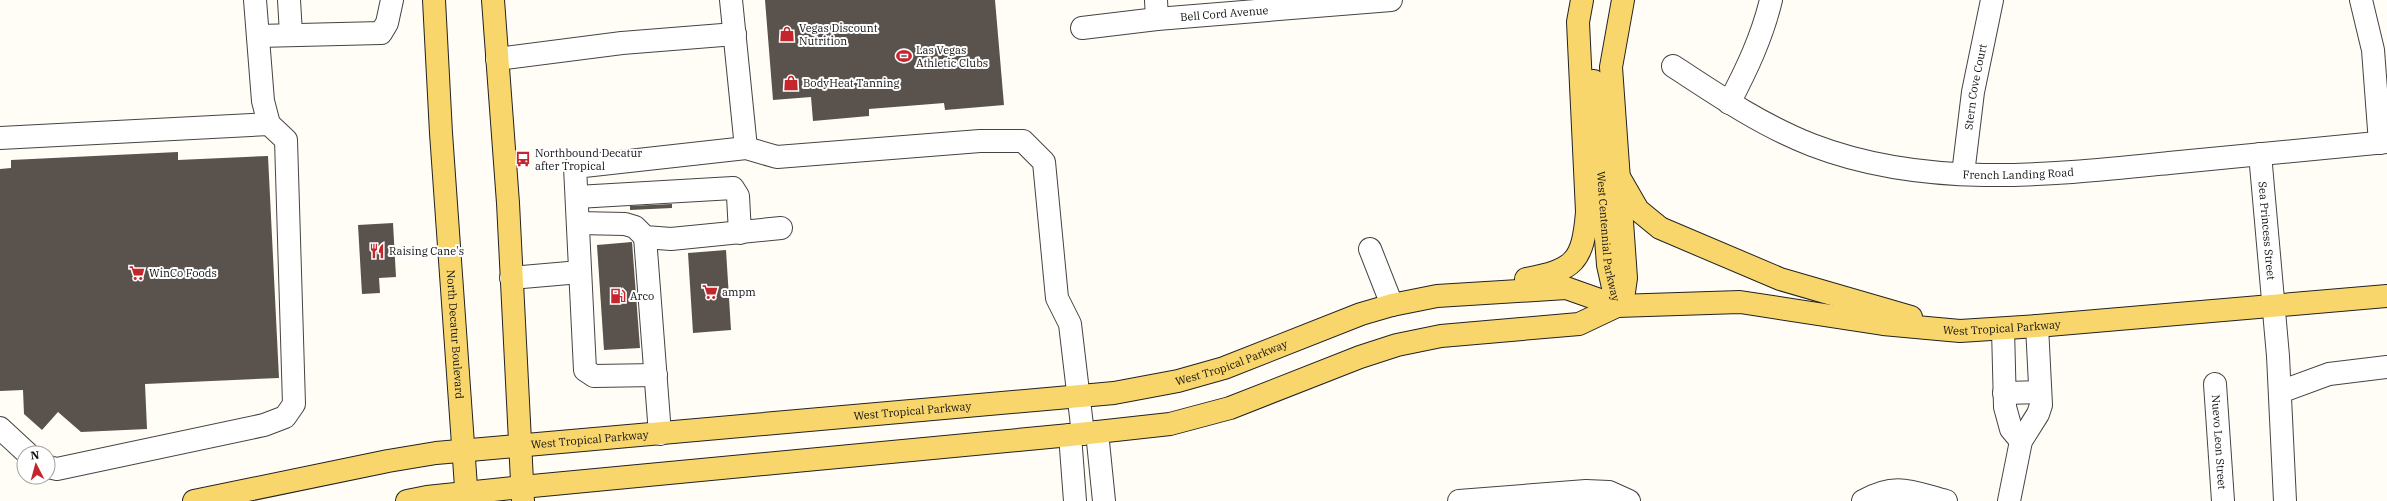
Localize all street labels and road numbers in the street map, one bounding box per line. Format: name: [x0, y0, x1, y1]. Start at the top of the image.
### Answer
street label: Bell Cord Avenue: [1180, 3, 1269, 24]
street label: Stern Cove Court: [1961, 43, 1990, 131]
street label: French Landing Road: [1962, 165, 2075, 182]
street label: West Centennial Parkway: [1594, 171, 1623, 303]
street label: Sea Princess Street: [2255, 181, 2278, 281]
street label: North Decatur Boulevard: [444, 269, 467, 400]
street label: West Tropical Parkway: [1942, 317, 2061, 338]
street label: West Tropical Parkway: [1174, 337, 1290, 388]
street label: Nuevo Leon Street: [2209, 394, 2229, 490]
street label: West Tropical Parkway: [853, 399, 972, 423]
street label: West Tropical Parkway: [530, 427, 649, 452]

